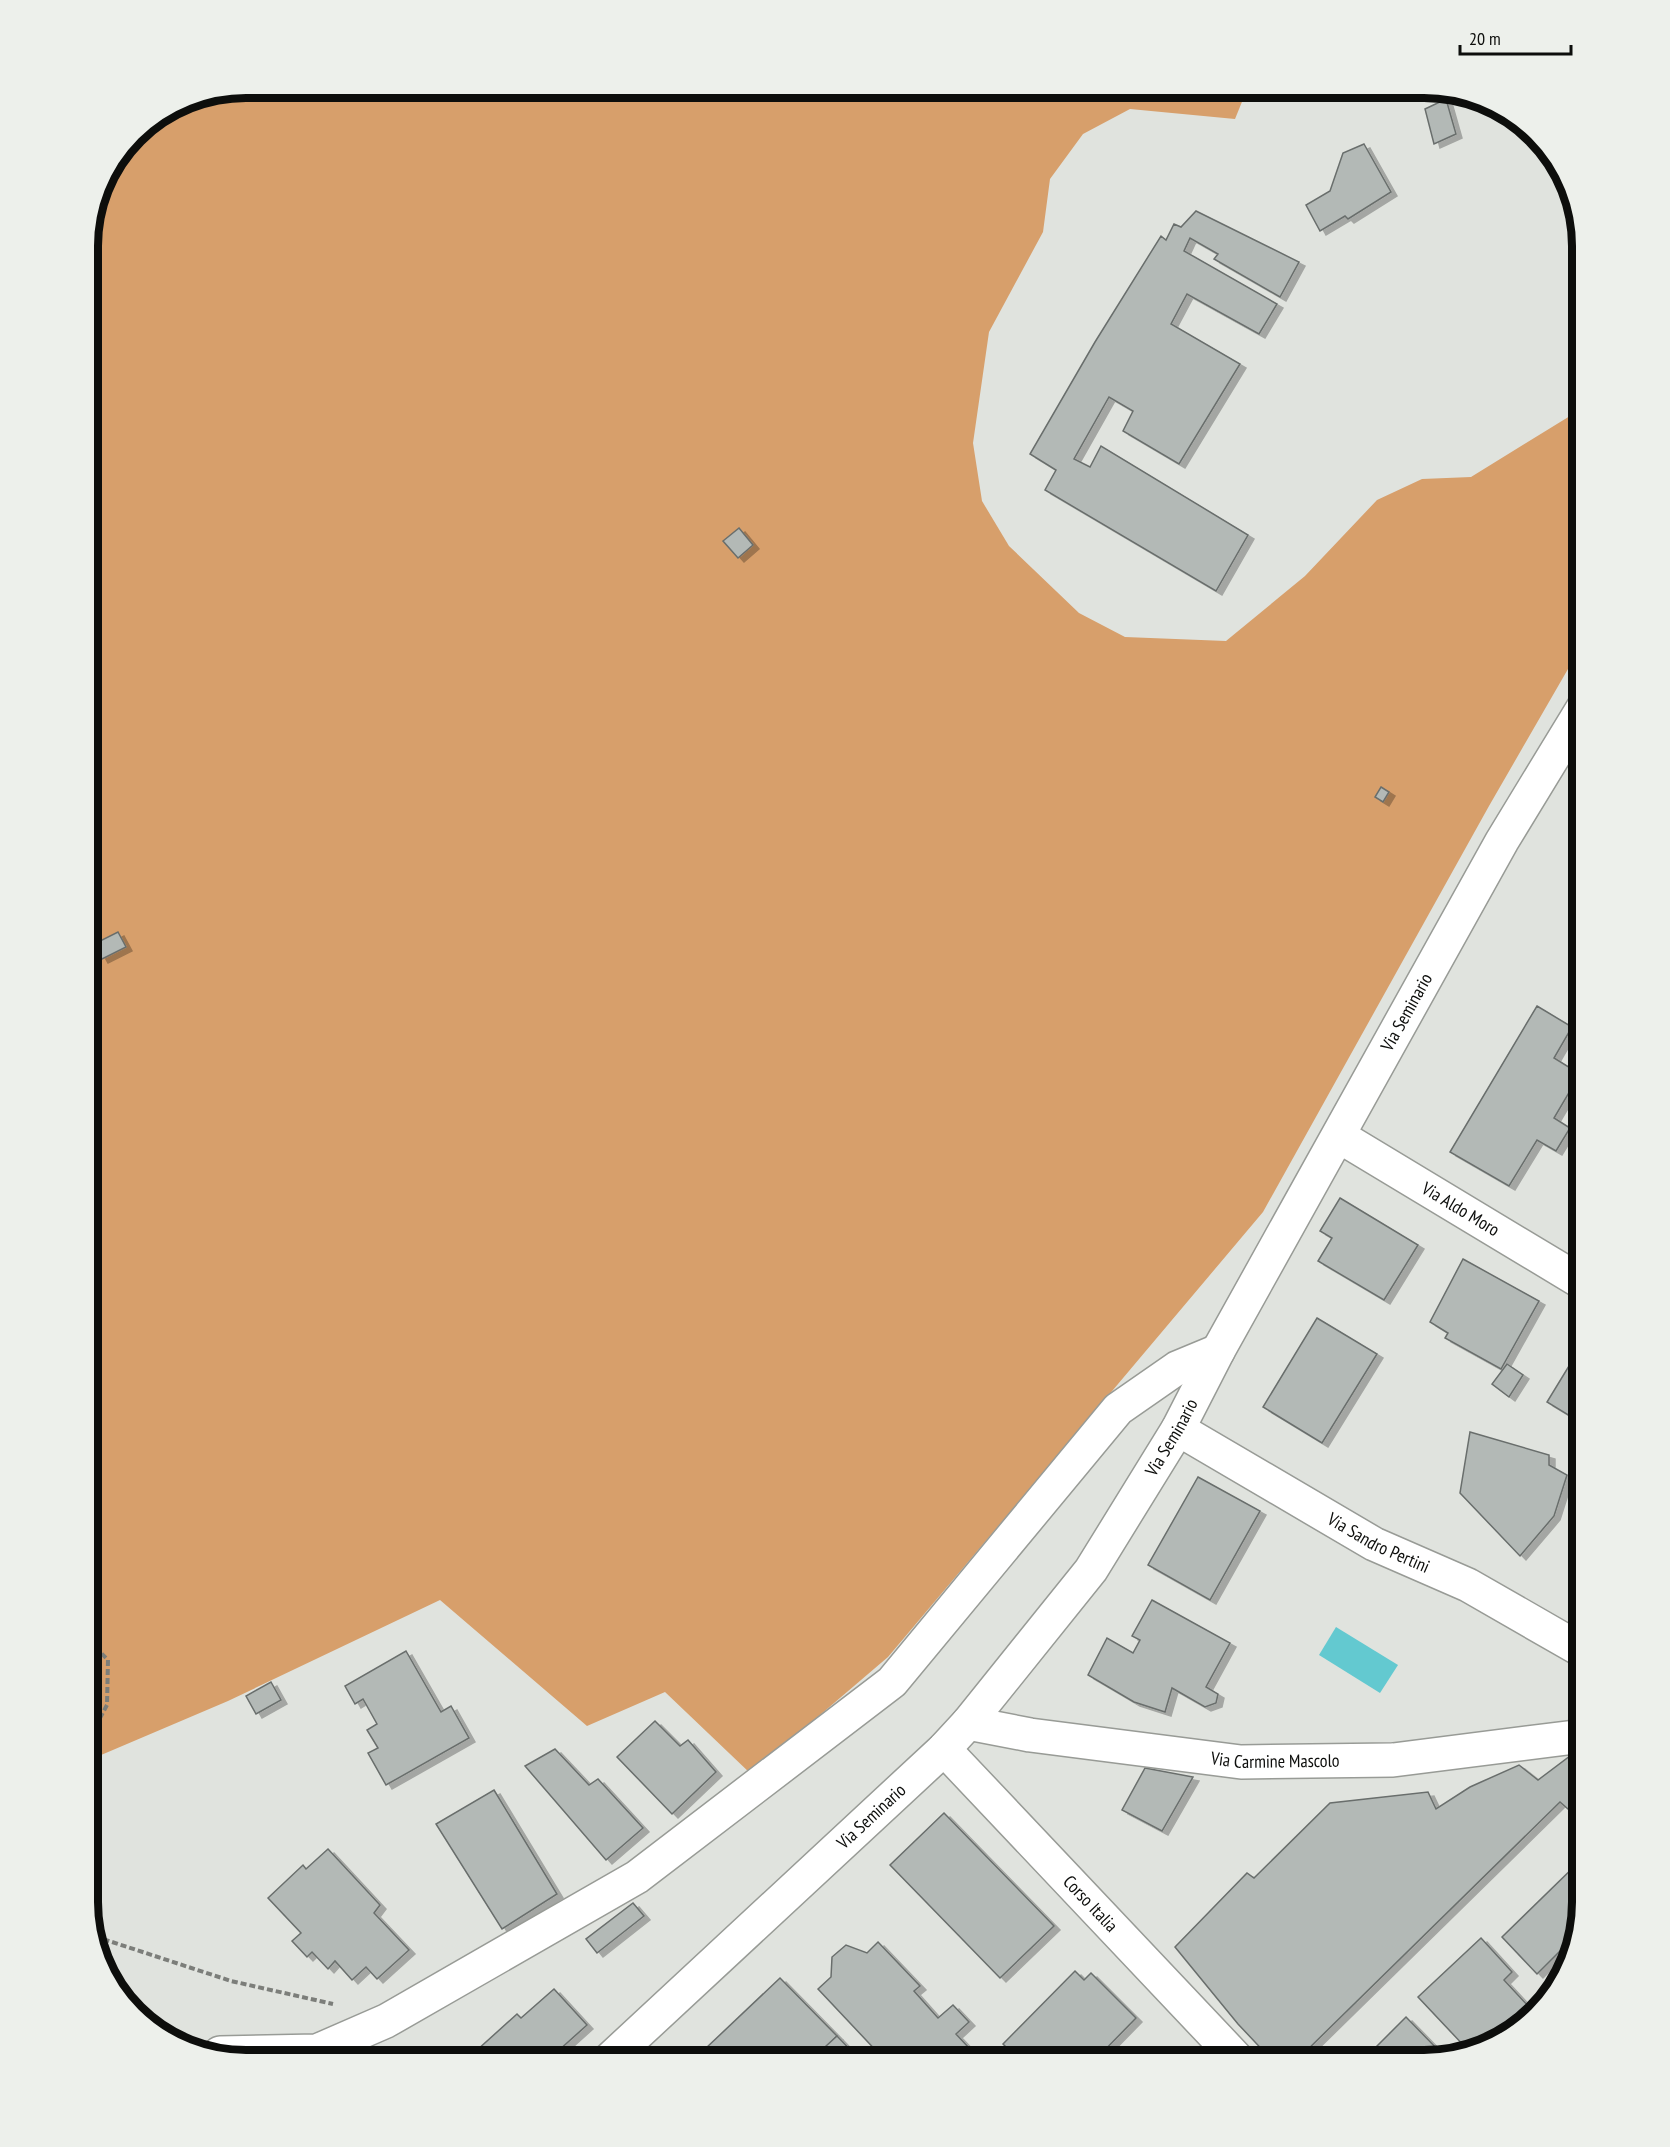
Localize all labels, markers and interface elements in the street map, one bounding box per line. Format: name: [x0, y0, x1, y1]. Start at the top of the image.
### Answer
scale bar: [1460, 18, 1571, 56]
text: 20 m: [1469, 27, 1501, 50]
street label: Via Seminario: [1375, 969, 1437, 1056]
street label: Via Aldo Moro: [1417, 1176, 1504, 1241]
street label: Via Seminario: [1139, 1394, 1203, 1481]
street label: Via Sandro Pertini: [1323, 1507, 1433, 1578]
street label: Via Carmine Mascolo: [1209, 1746, 1340, 1773]
street label: Via Seminario: [831, 1778, 910, 1854]
street label: Corso Italia: [1058, 1870, 1123, 1937]

